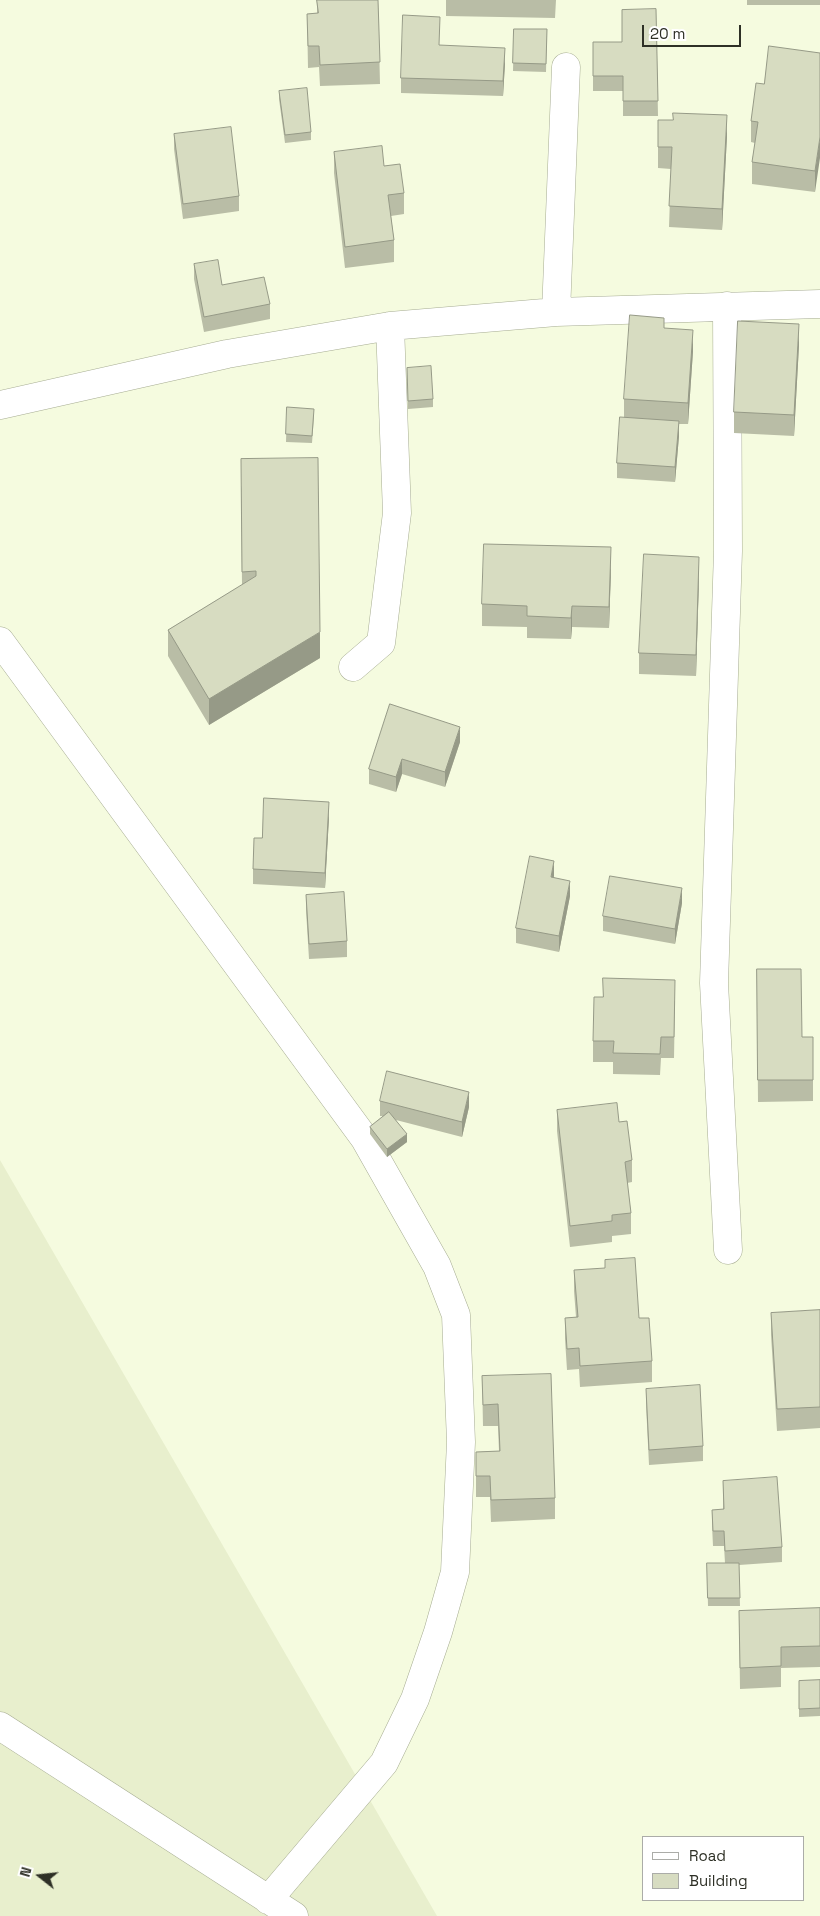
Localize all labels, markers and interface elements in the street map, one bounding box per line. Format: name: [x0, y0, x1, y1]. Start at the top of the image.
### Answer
scale bar: [645, 15, 744, 47]
text: 20 m: [650, 24, 685, 43]
legend: [642, 1836, 805, 1901]
text: Road: [689, 1846, 726, 1865]
north arrow: [15, 1851, 65, 1901]
text: N: [16, 1865, 36, 1879]
text: Building: [689, 1871, 748, 1890]

